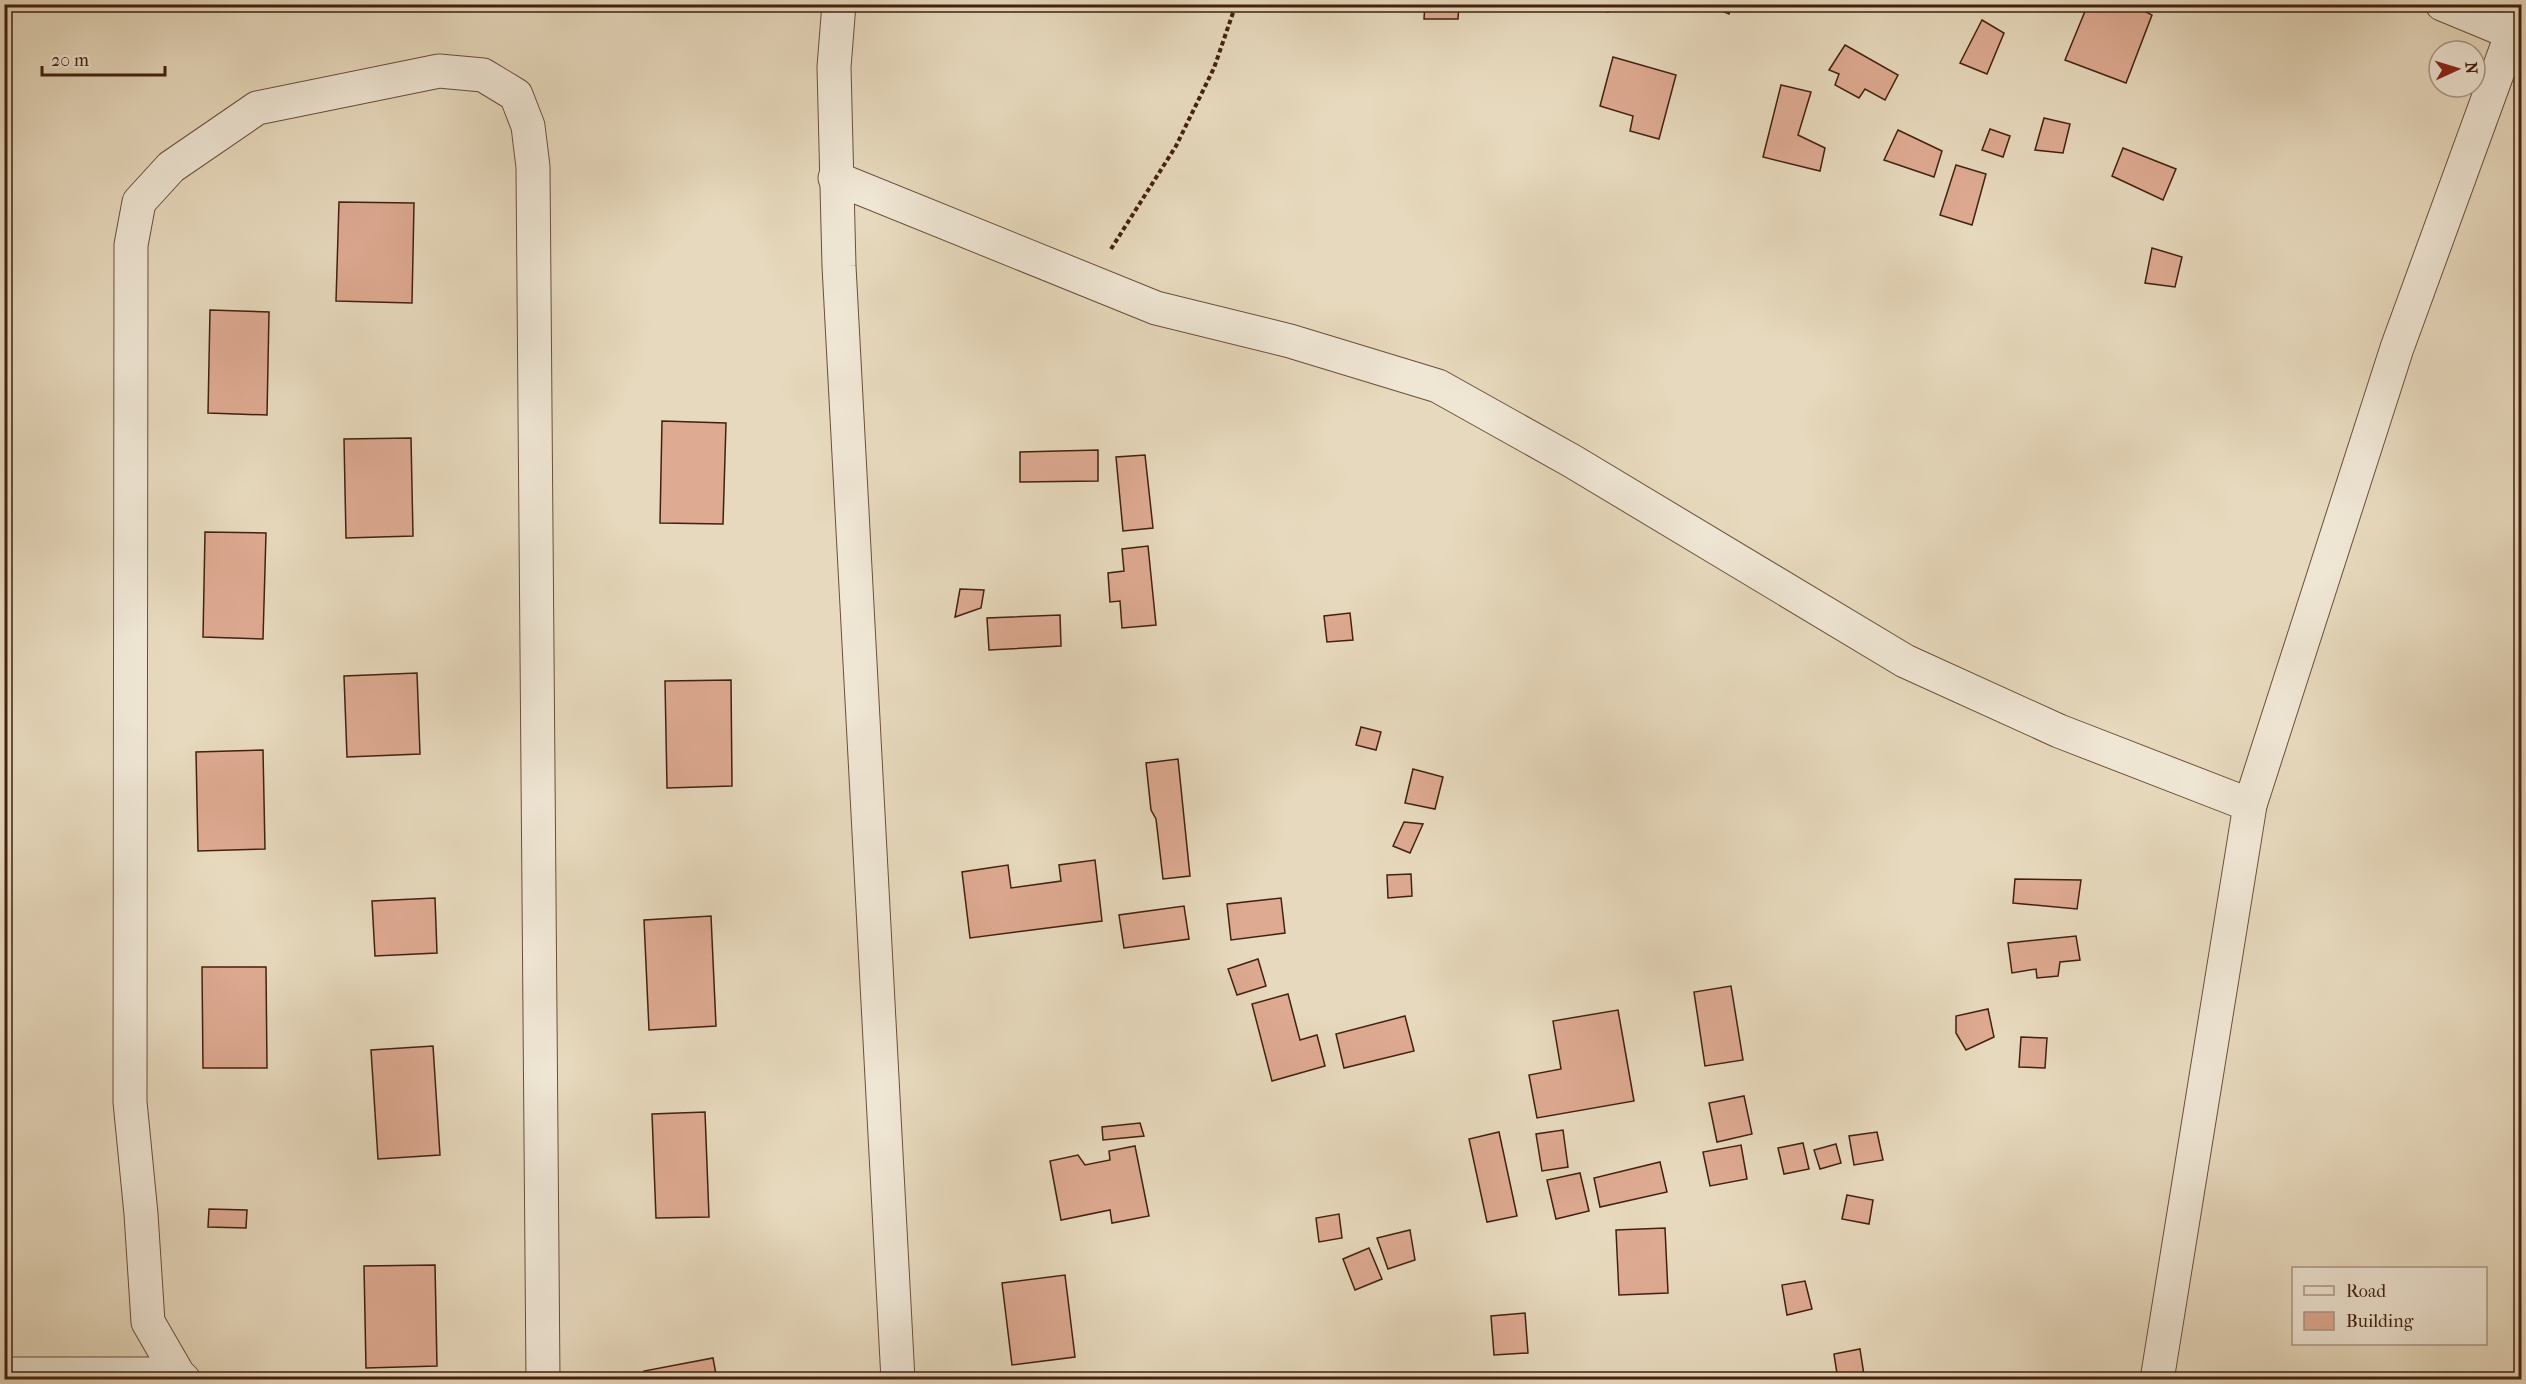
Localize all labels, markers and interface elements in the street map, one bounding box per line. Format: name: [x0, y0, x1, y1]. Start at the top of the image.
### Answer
scale bar: [42, 39, 165, 77]
north arrow: [2427, 39, 2487, 99]
text: 20 m: [51, 50, 89, 71]
text: N: [2462, 61, 2481, 76]
legend: [2292, 1267, 2487, 1345]
text: Road: [2346, 1281, 2386, 1302]
text: Building: [2346, 1311, 2414, 1332]

